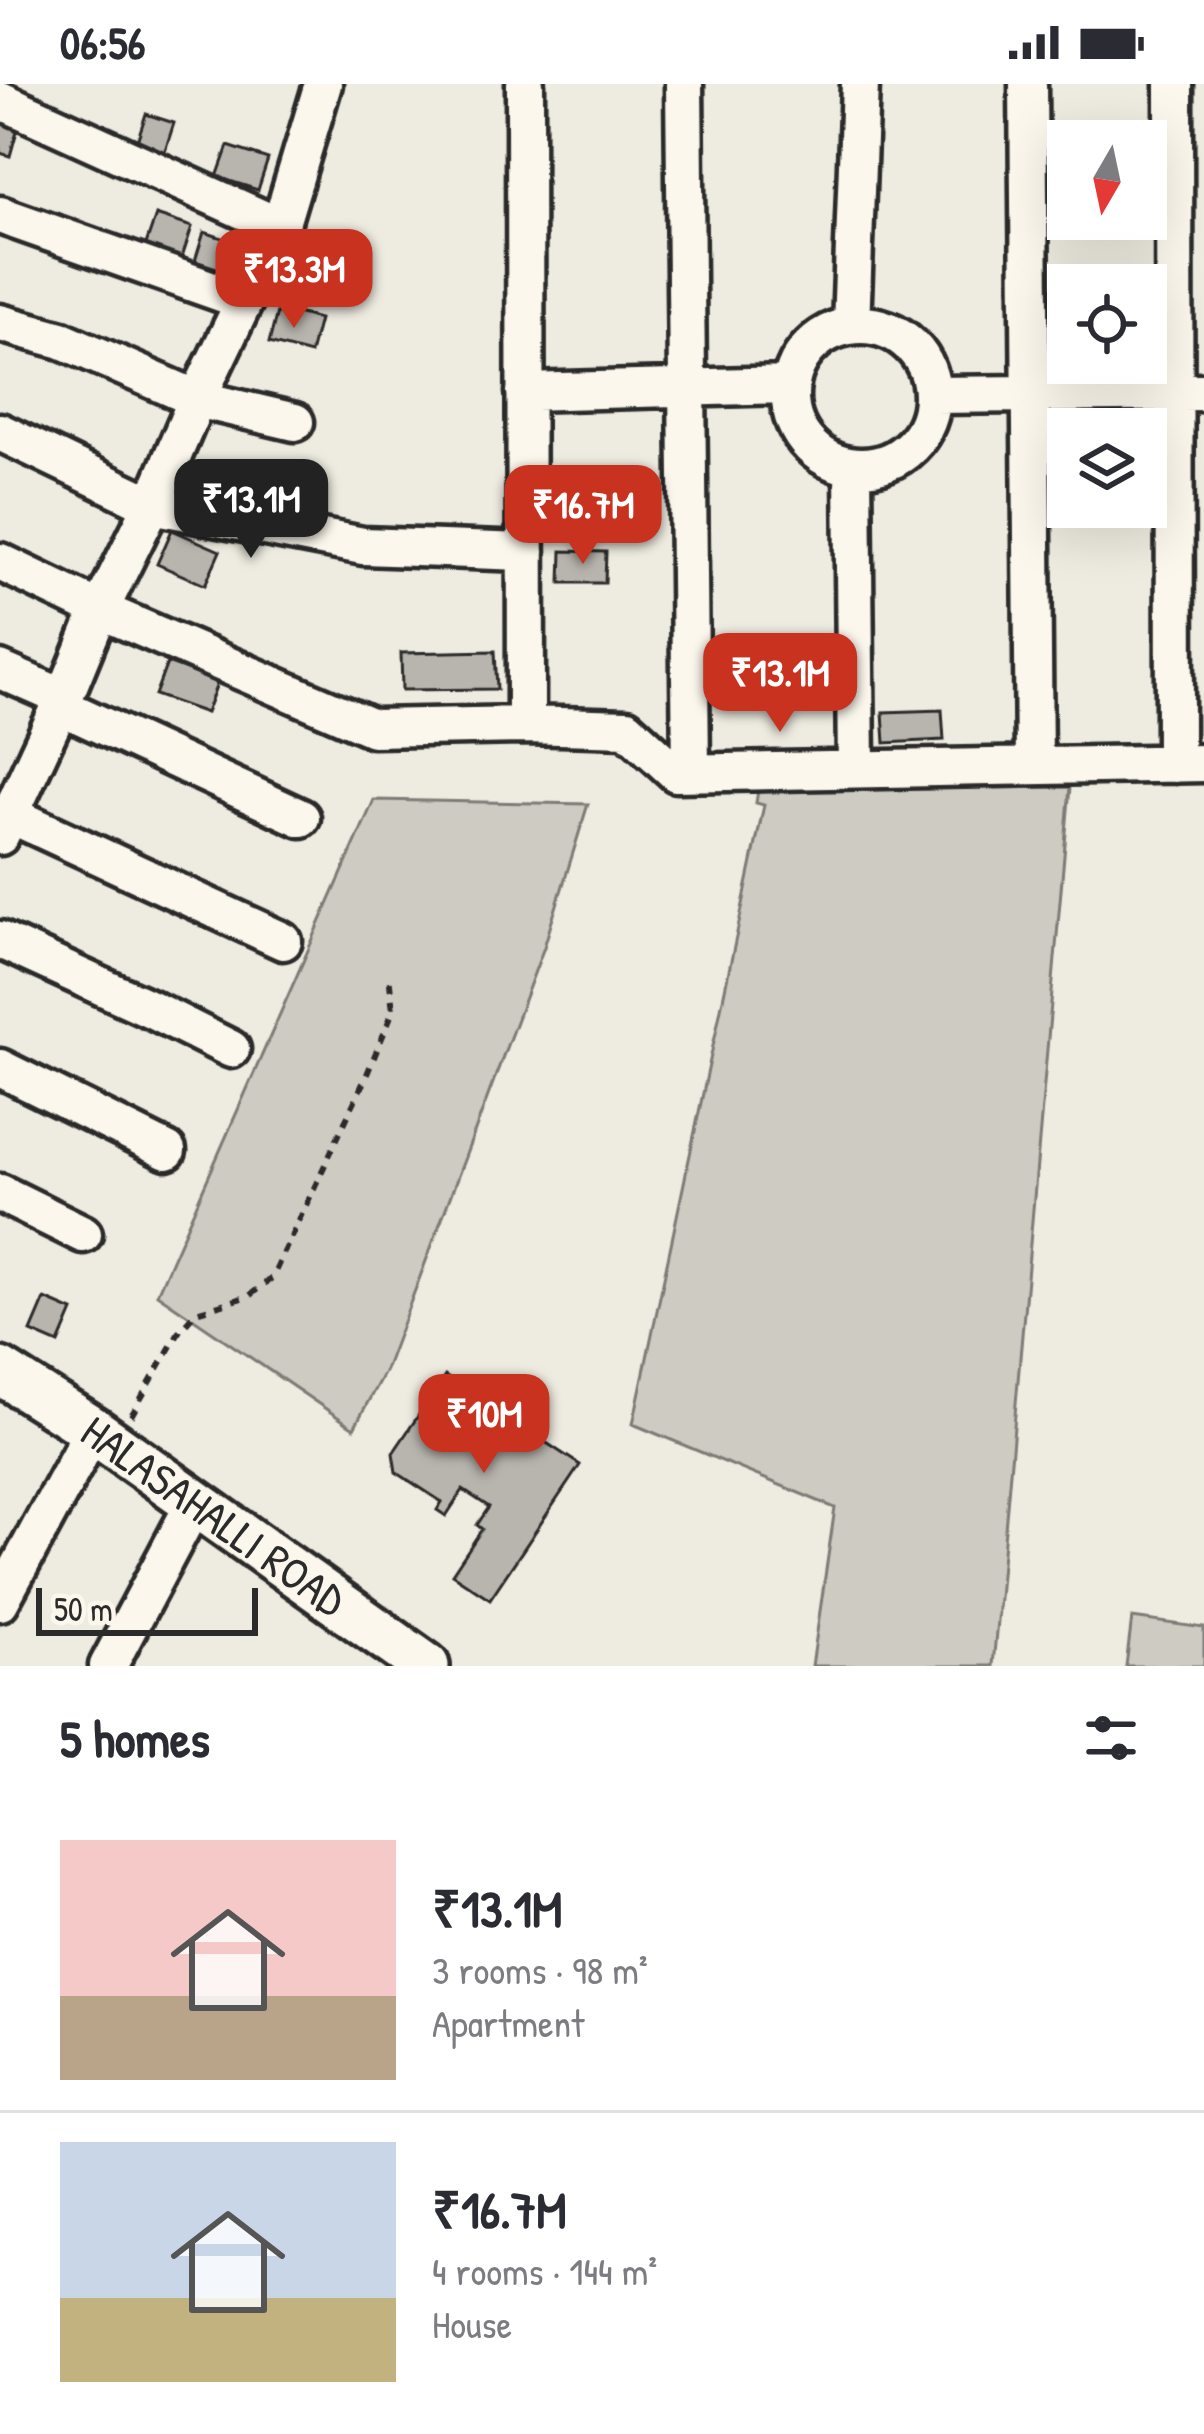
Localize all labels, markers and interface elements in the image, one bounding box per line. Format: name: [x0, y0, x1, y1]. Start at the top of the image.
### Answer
text: 06:56: [60, 12, 146, 73]
north arrow: [1047, 120, 1167, 240]
map controls: [1047, 120, 1167, 528]
pin: ₹13.3M: [196, 229, 392, 331]
text: ₹13.3M: [243, 241, 345, 294]
button: locate: [1047, 264, 1167, 384]
button: layers: [1047, 408, 1167, 528]
pin: ₹13.1M: [153, 459, 349, 561]
pin: ₹16.7M: [485, 465, 681, 567]
text: ₹13.1M: [201, 471, 301, 524]
text: ₹16.7M: [532, 477, 634, 530]
pin: ₹13.1M: [682, 633, 878, 735]
text: ₹13.1M: [730, 645, 830, 698]
pin: ₹10M: [413, 1374, 555, 1476]
text: ₹10M: [445, 1386, 523, 1439]
street label: HALASAHALLI ROAD: [70, 1400, 359, 1630]
scale bar: [36, 1582, 258, 1635]
text: 50 m: [54, 1587, 113, 1631]
text: 5 homes: [60, 1704, 210, 1773]
icon: filters: [1078, 1705, 1144, 1771]
text: ₹13.1M: [432, 1874, 562, 1943]
icon: home: [156, 1888, 300, 2032]
text: 3 rooms · 98 m²: [432, 1943, 648, 1996]
text: Apartment: [432, 1996, 585, 2049]
text: ₹16.7M: [432, 2175, 567, 2244]
icon: home: [156, 2190, 300, 2334]
text: 4 rooms · 144 m²: [432, 2244, 657, 2297]
text: House: [432, 2297, 512, 2350]

